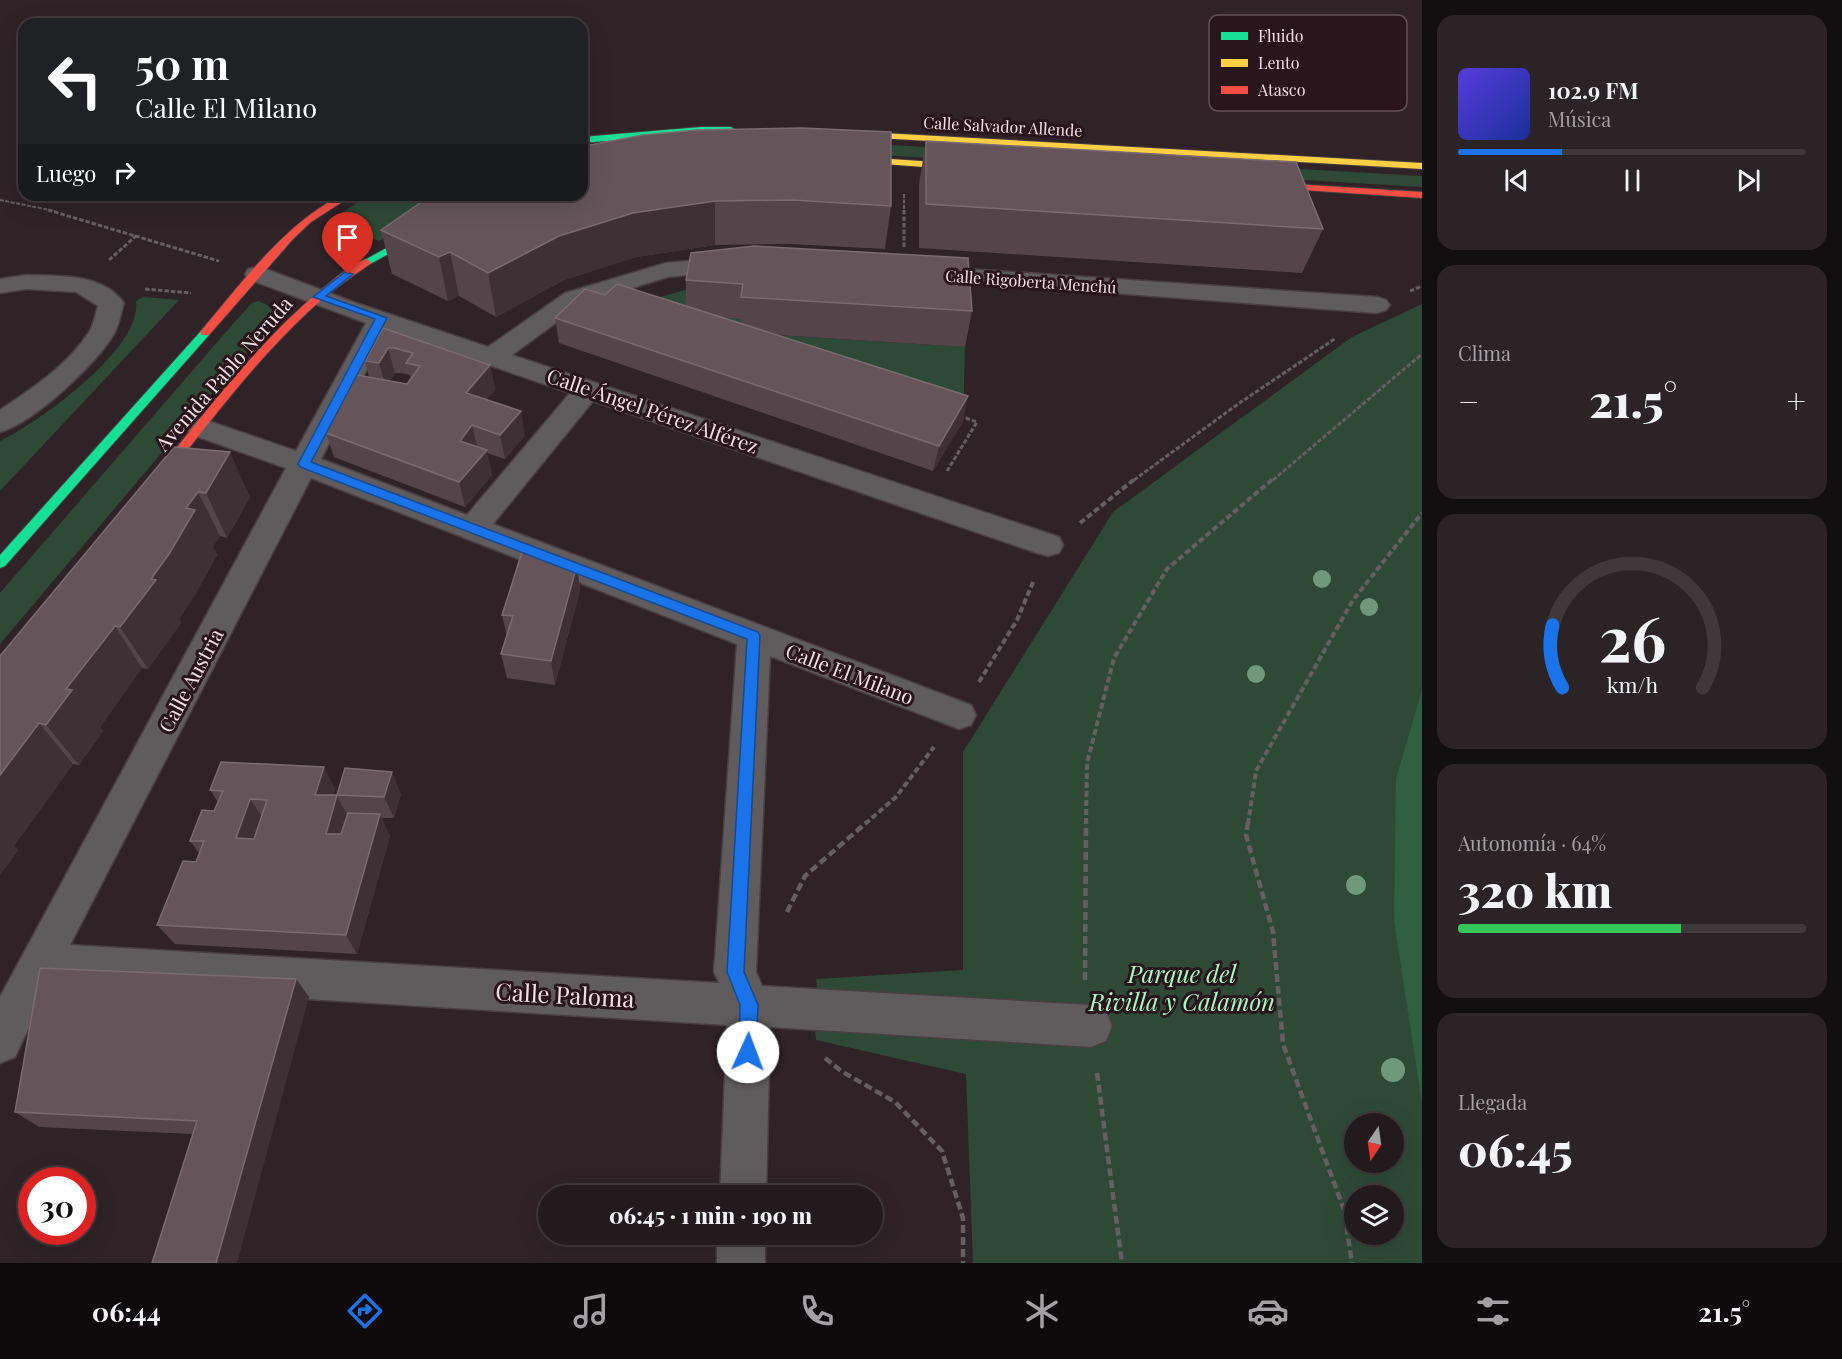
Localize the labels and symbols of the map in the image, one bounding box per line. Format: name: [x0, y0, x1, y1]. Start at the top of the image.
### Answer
legend: [1209, 15, 1407, 111]
text: Fluido: [1258, 25, 1304, 46]
text: Lento: [1258, 52, 1300, 73]
text: Atasco: [1257, 79, 1306, 100]
street label: Calle Salvador Allende: [923, 111, 1083, 141]
pin: [322, 212, 373, 274]
street label: Calle Rigoberta Menchú: [945, 265, 1117, 297]
street label: Avenida Pablo Neruda: [148, 290, 298, 457]
street label: Calle Ángel Pérez Alférez: [544, 361, 762, 459]
street label: Calle Austria: [151, 623, 229, 737]
street label: Calle El Milano: [782, 636, 918, 710]
park label: Parque del Rivilla y Calamón: [1088, 957, 1275, 1017]
street label: Calle Paloma: [495, 974, 635, 1014]
position arrow: [716, 1020, 780, 1084]
north arrow: [1344, 1113, 1404, 1173]
speed limit sign: 30: [18, 1167, 96, 1245]

